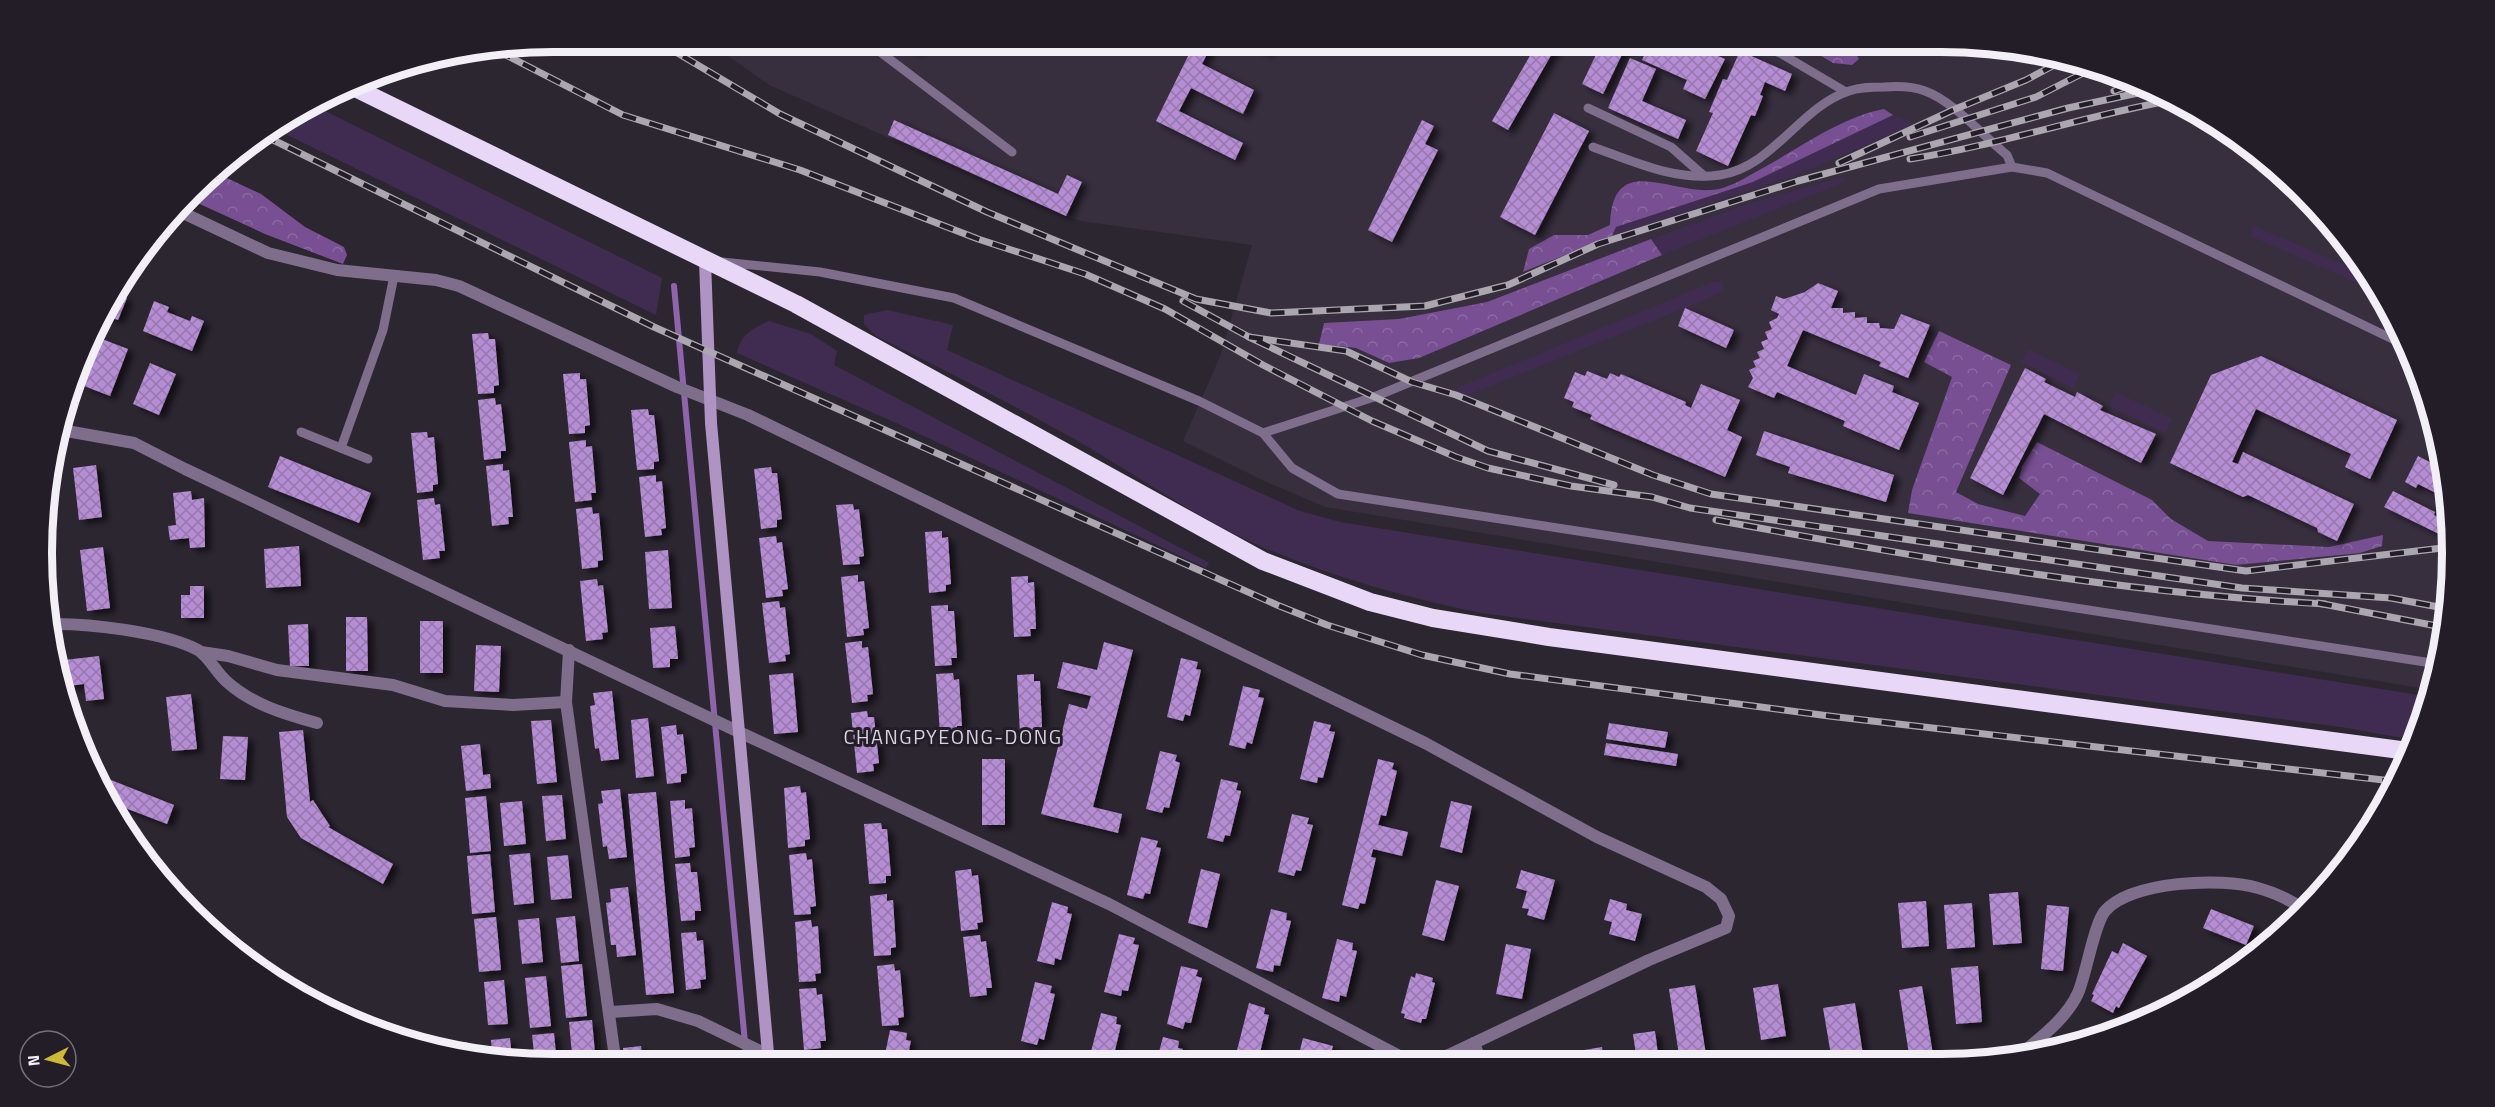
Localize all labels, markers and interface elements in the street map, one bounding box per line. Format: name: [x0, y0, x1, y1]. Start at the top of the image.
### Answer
district label: CHANGPYEONG-DONG: [844, 721, 1063, 752]
north arrow: [18, 1029, 78, 1089]
text: N: [21, 1054, 46, 1067]

